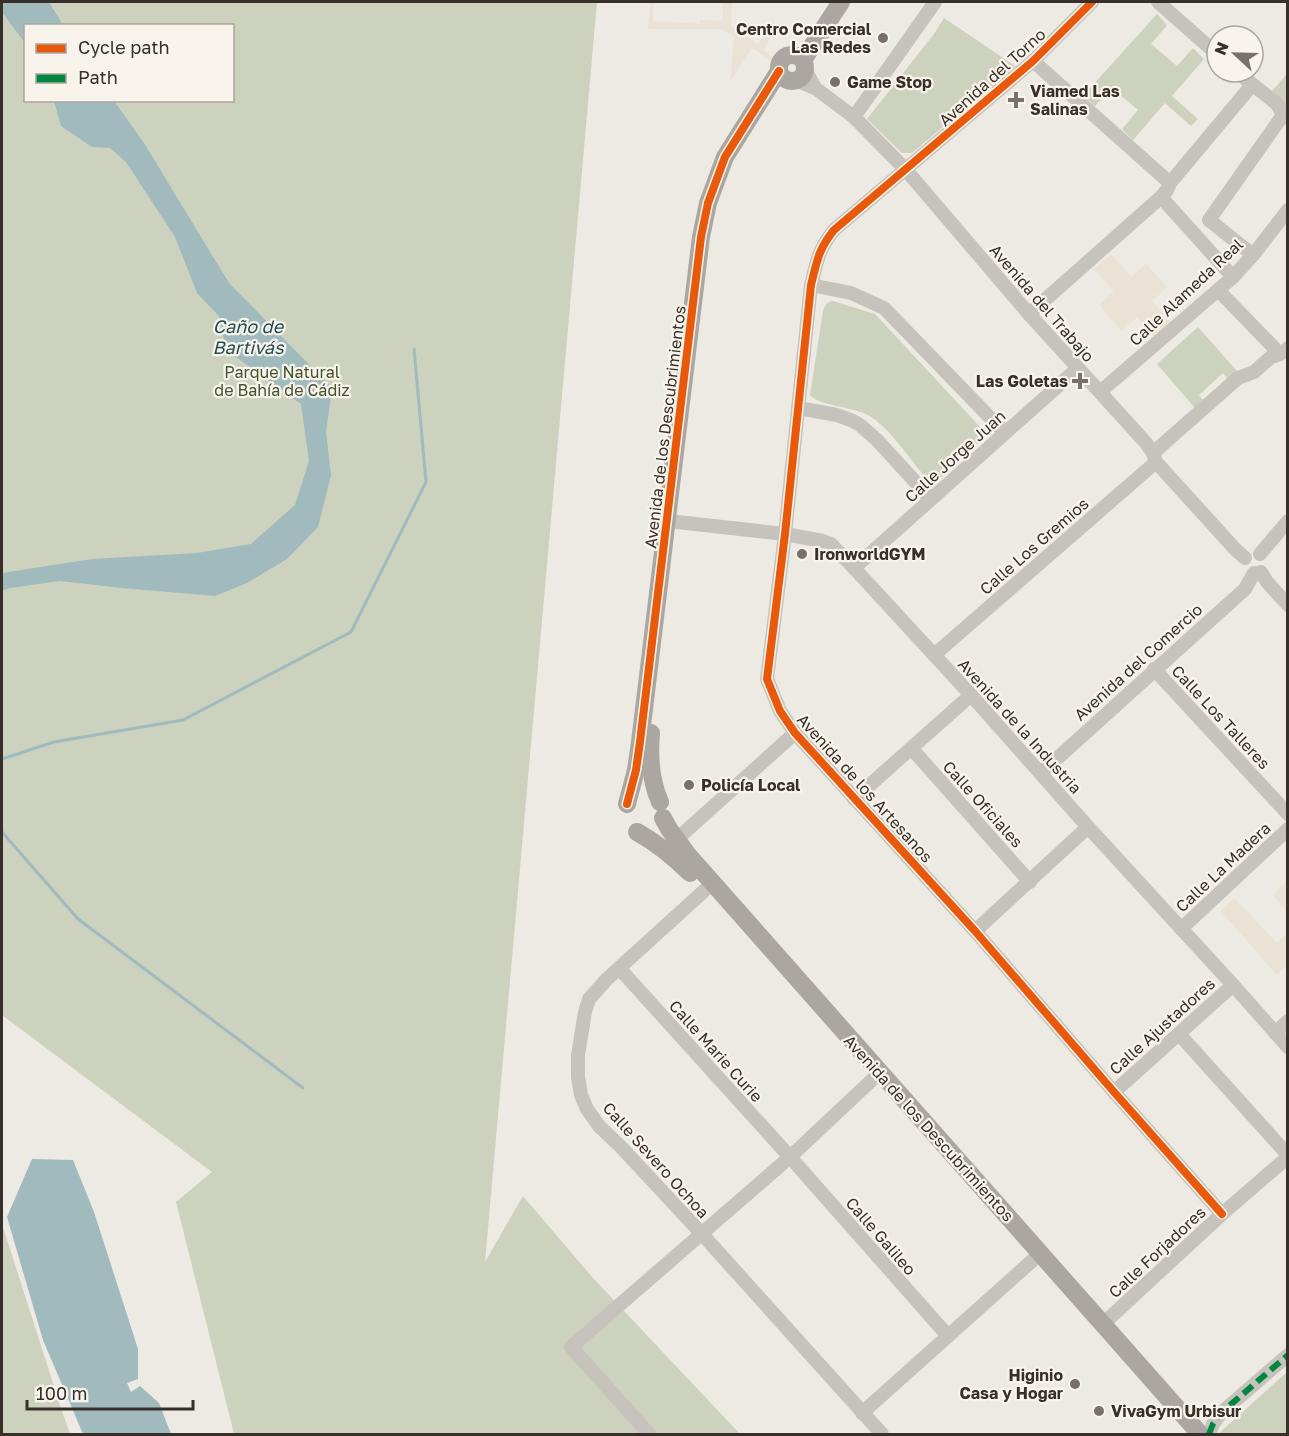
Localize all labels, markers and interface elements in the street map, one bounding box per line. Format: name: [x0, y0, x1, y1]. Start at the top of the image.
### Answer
place label: Centro Comercial Las Redes: [736, 19, 872, 57]
legend: [24, 24, 234, 102]
street label: Avenida del Torno: [935, 24, 1049, 130]
north arrow: [1205, 24, 1265, 84]
marker: Centro Comercial Las Redes: [876, 31, 890, 45]
text: Cycle path: [78, 36, 170, 58]
text: N: [1210, 39, 1233, 58]
text: Path: [78, 66, 118, 88]
place label: Game Stop: [847, 72, 932, 92]
marker: Game Stop: [828, 75, 842, 89]
place label: Viamed Las Salinas: [1030, 81, 1120, 119]
marker: Viamed Las Salinas: [1007, 91, 1025, 109]
street label: Calle Alameda Real: [1125, 234, 1247, 350]
street label: Avenida del Trabajo: [985, 240, 1099, 366]
street label: Avenida de los Descubrimientos: [640, 304, 690, 550]
water label: Caño de Bartivás: [213, 315, 285, 358]
park label: Parque Natural de Bahía de Cádiz: [214, 362, 350, 400]
place label: Las Goletas: [976, 371, 1068, 391]
marker: Las Goletas: [1073, 374, 1087, 388]
street label: Calle Jorge Juan: [901, 406, 1009, 506]
street label: Calle Los Gremios: [976, 493, 1092, 599]
place label: IronworldGYM: [814, 544, 926, 564]
marker: IronworldGYM: [795, 547, 809, 561]
street label: Avenida del Comercio: [1070, 599, 1206, 725]
street label: Avenida de la Industria: [954, 654, 1086, 798]
street label: Calle Los Talleres: [1168, 661, 1274, 773]
street label: Avenida de los Artesanos: [793, 710, 937, 866]
street label: Calle Oficiales: [939, 756, 1027, 852]
place label: Policía Local: [701, 775, 801, 795]
marker: Policía Local: [682, 778, 696, 792]
street label: Calle La Madera: [1171, 818, 1275, 916]
street label: Calle Ajustadores: [1105, 973, 1219, 1079]
street label: Calle Marie Curie: [665, 996, 767, 1106]
street label: Avenida de los Descubrimientos: [840, 1030, 1018, 1226]
street label: Calle Severo Ochoa: [599, 1098, 713, 1222]
street label: Calle Galileo: [842, 1193, 920, 1279]
street label: Calle Forjadores: [1104, 1202, 1210, 1302]
place label: Higinio Casa y Hogar: [959, 1365, 1063, 1403]
scale bar: [27, 1373, 194, 1411]
marker: Higinio Casa y Hogar: [1068, 1377, 1082, 1391]
text: 100 m: [36, 1382, 87, 1404]
place label: VivaGym Urbisur: [1111, 1401, 1241, 1421]
marker: VivaGym Urbisur: [1092, 1404, 1106, 1418]

